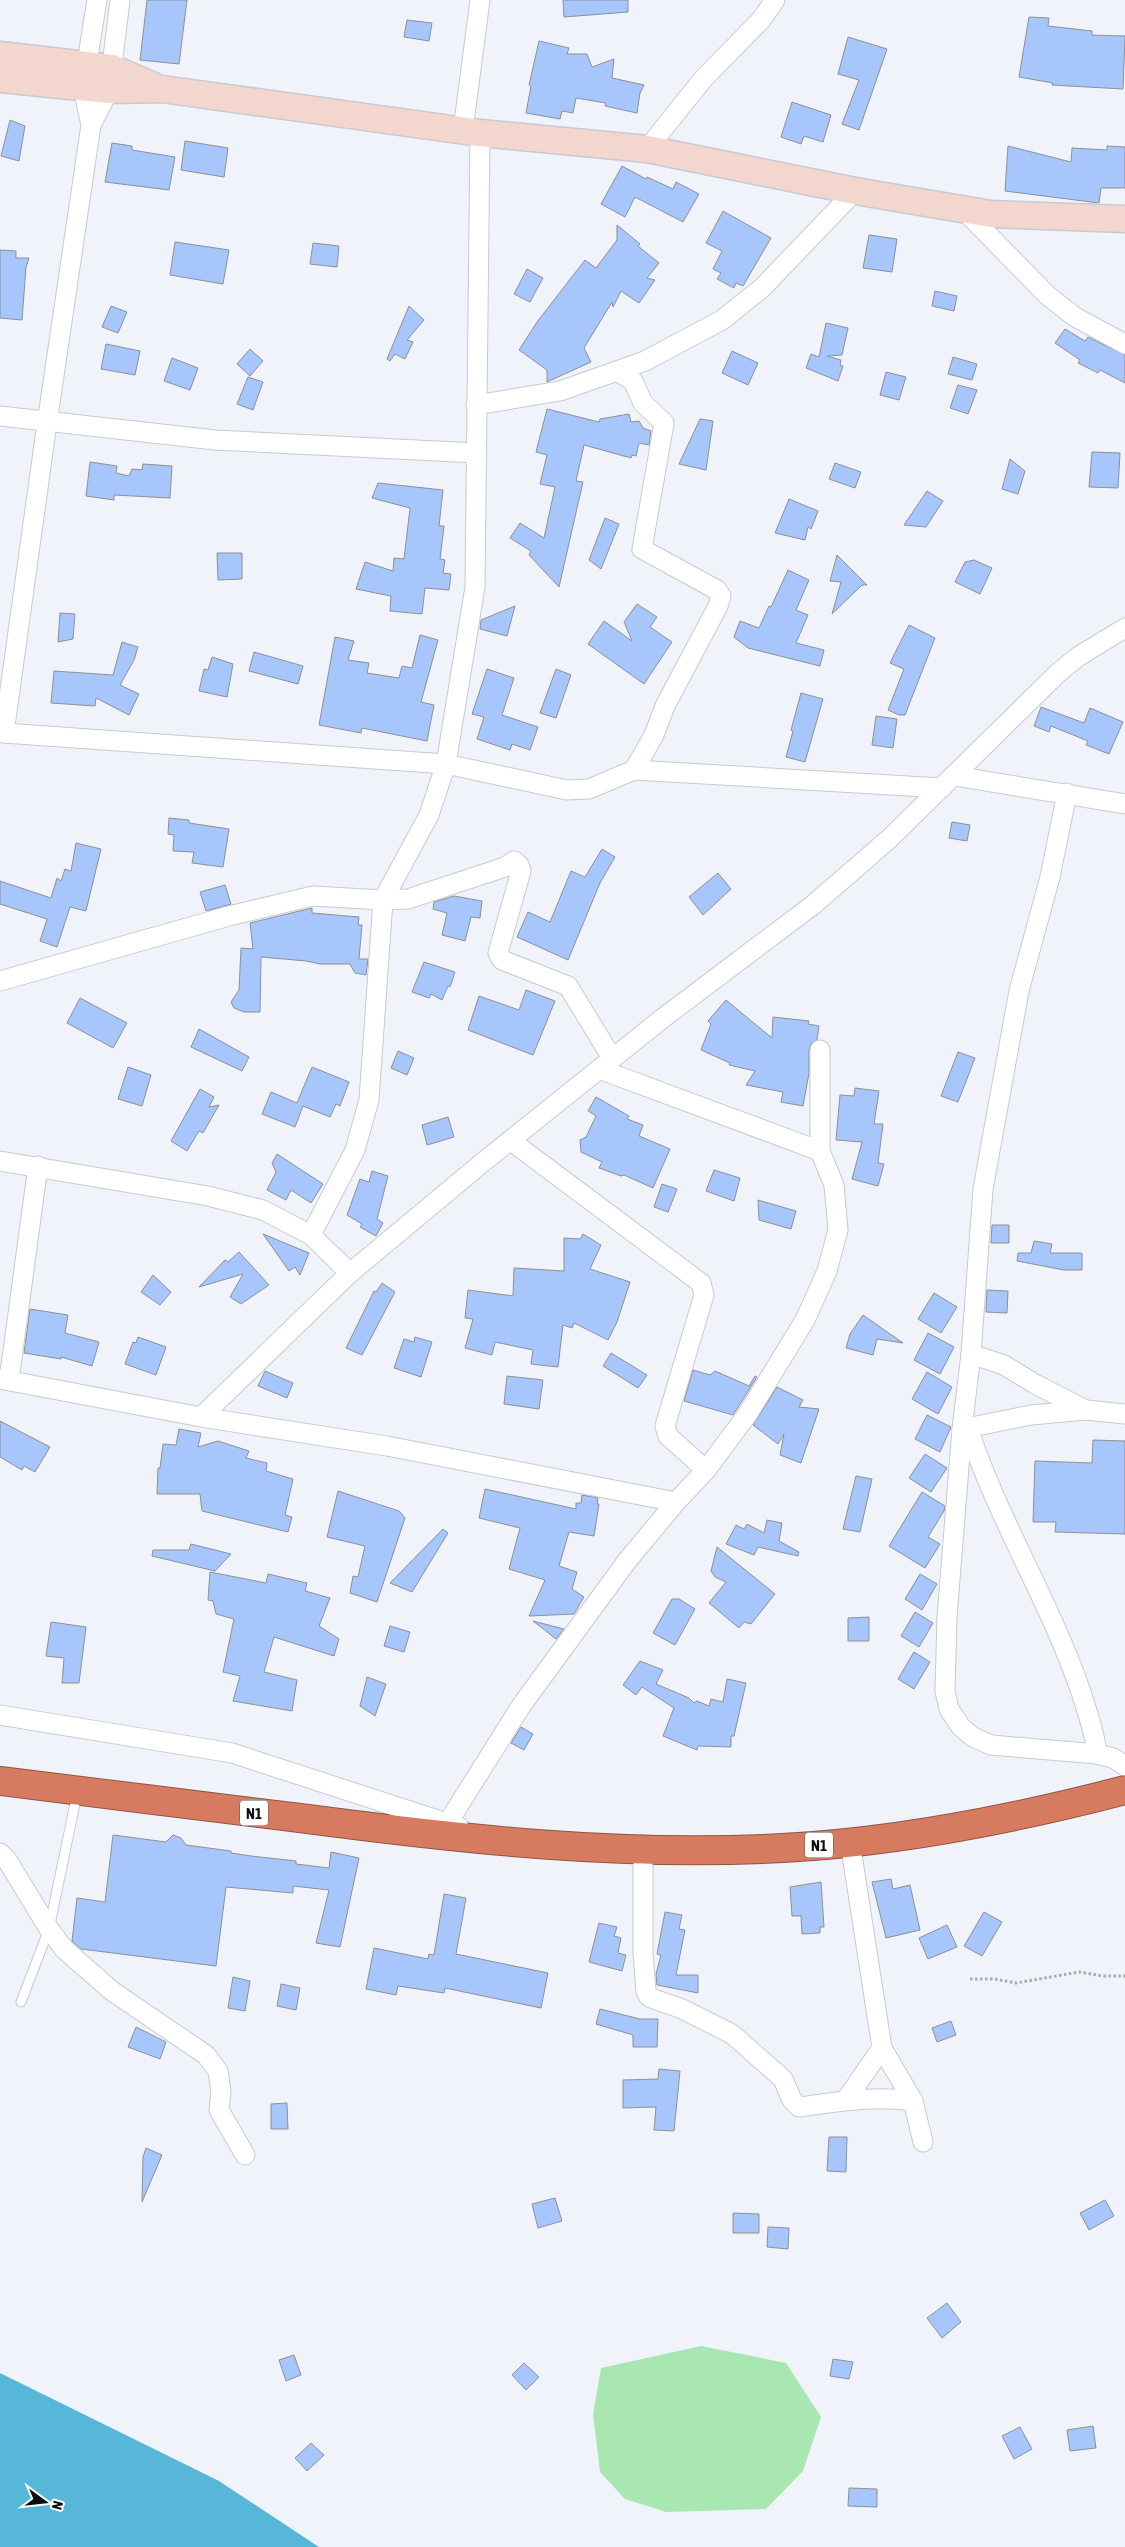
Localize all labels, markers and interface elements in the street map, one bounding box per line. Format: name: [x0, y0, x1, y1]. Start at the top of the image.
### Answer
road number: N1: [240, 1800, 268, 1826]
road number: N1: [805, 1832, 833, 1858]
north arrow: [20, 2477, 70, 2527]
text: N: [49, 2499, 66, 2511]

